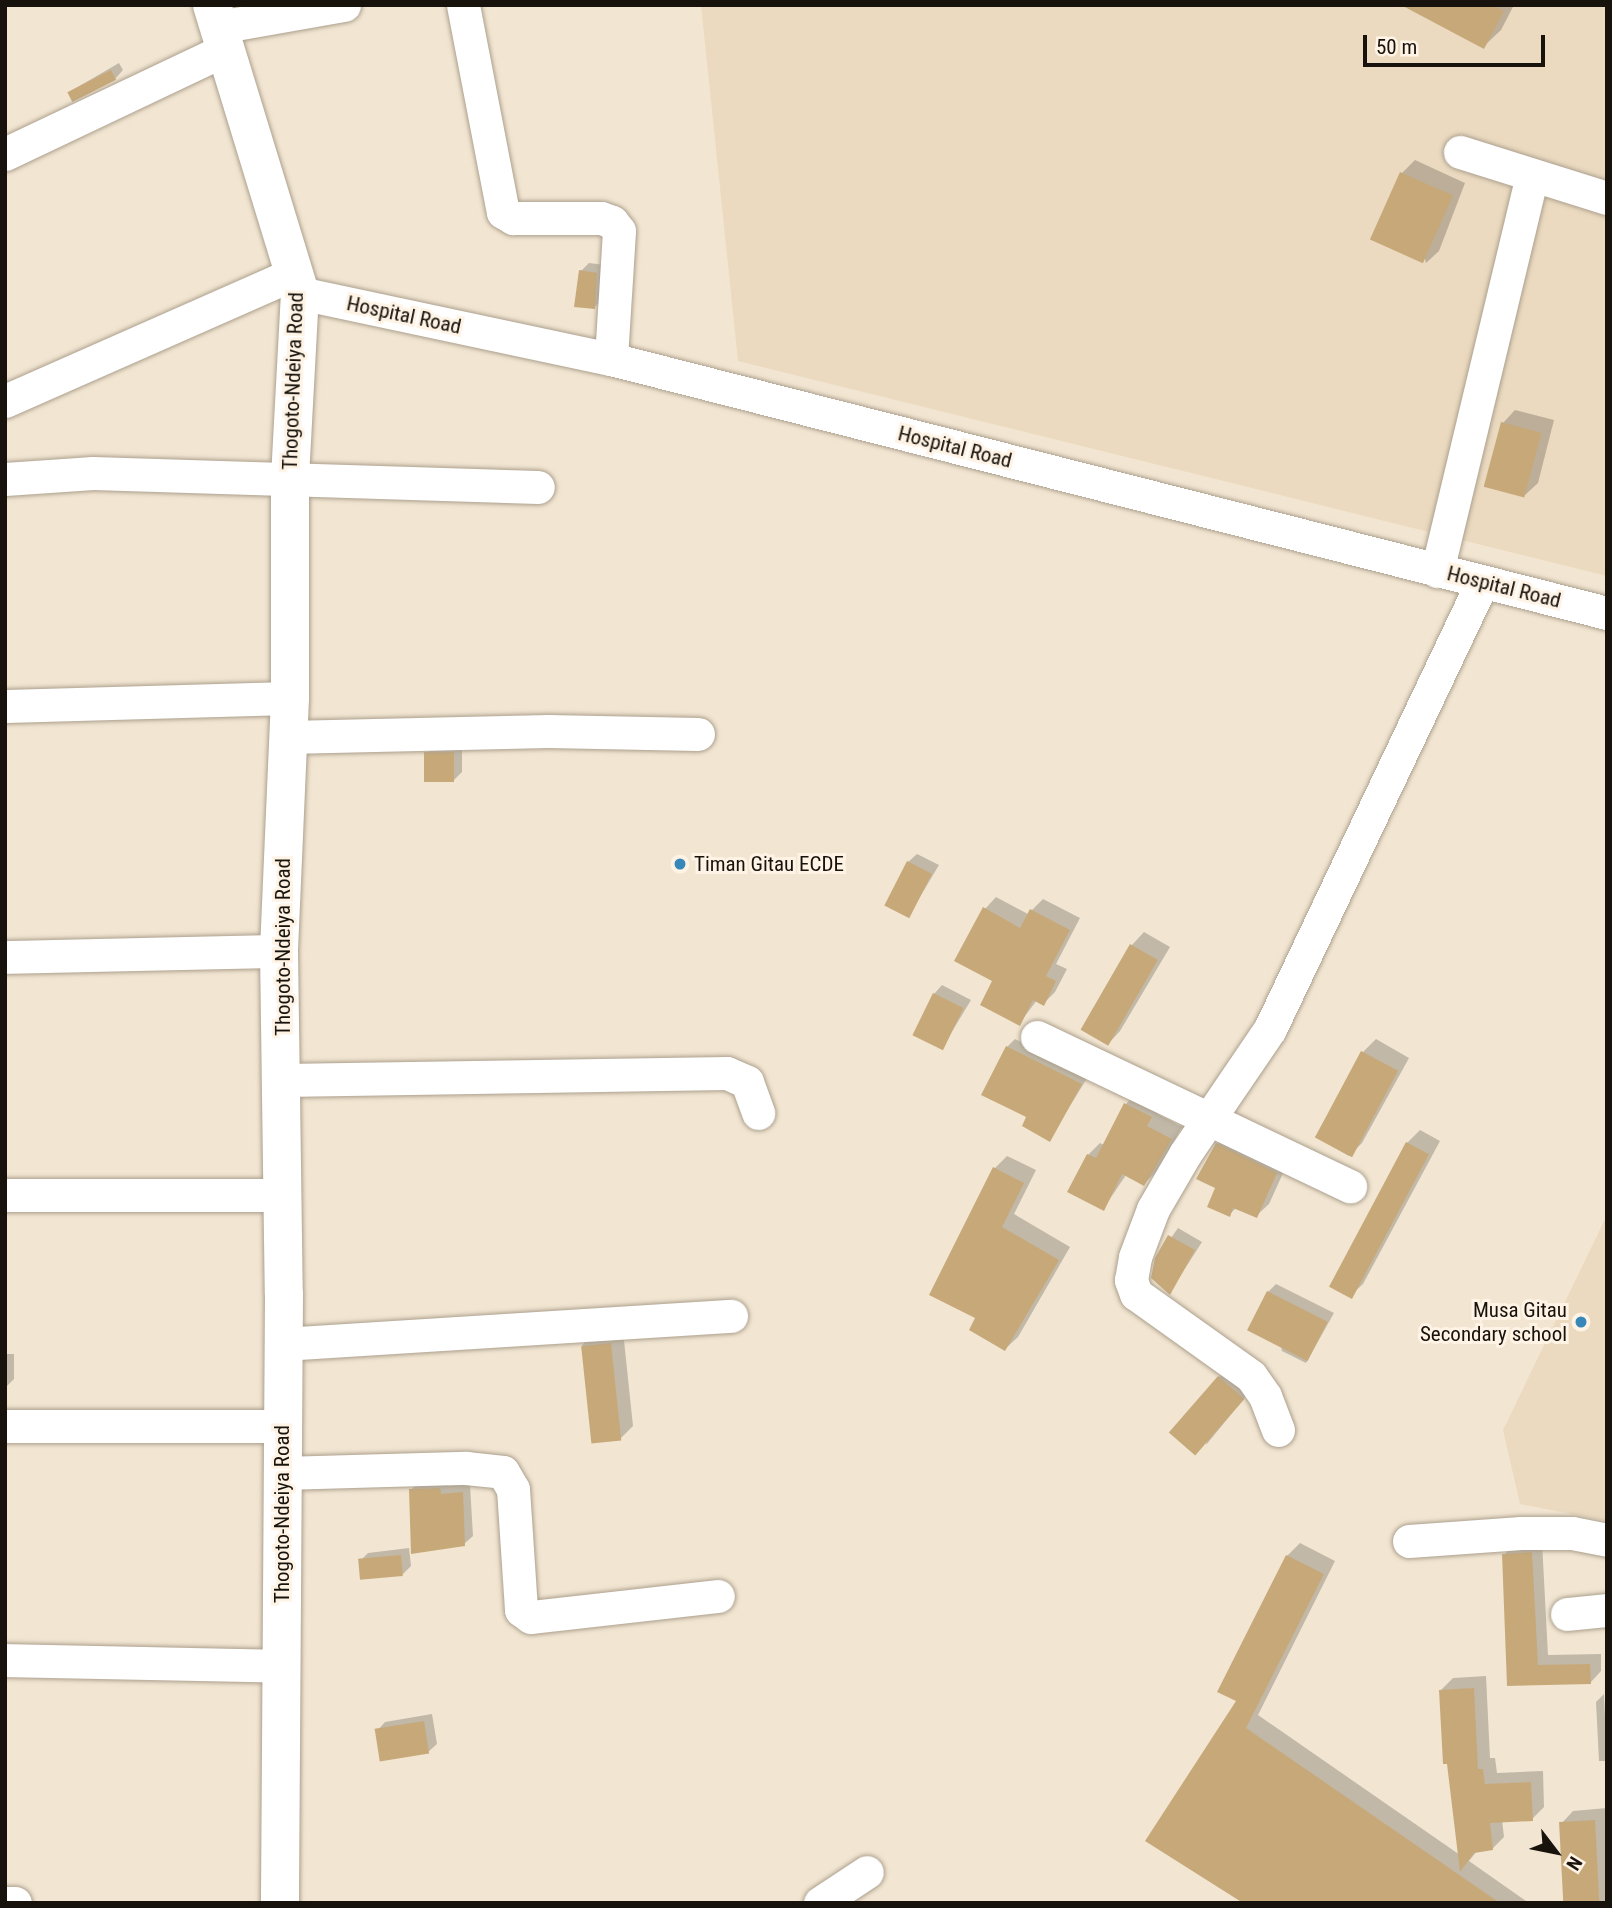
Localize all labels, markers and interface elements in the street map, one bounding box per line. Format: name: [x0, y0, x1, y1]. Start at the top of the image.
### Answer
scale bar: [1367, 21, 1549, 65]
text: 50 m: [1376, 35, 1417, 59]
street label: Hospital Road: [344, 291, 464, 339]
street label: Thogoto-Ndeiya Road: [277, 292, 309, 470]
street label: Hospital Road: [895, 421, 1015, 473]
street label: Hospital Road: [1444, 561, 1564, 613]
place label: Timan Gitau ECDE: [694, 851, 844, 877]
marker: Timan Gitau ECDE: [672, 856, 688, 872]
street label: Thogoto-Ndeiya Road: [270, 858, 296, 1036]
place label: Musa Gitau Secondary school: [1420, 1297, 1567, 1347]
marker: Musa Gitau Secondary school: [1573, 1314, 1589, 1330]
street label: Thogoto-Ndeiya Road: [269, 1425, 295, 1603]
north arrow: [1521, 1817, 1591, 1887]
text: N: [1561, 1852, 1587, 1874]

